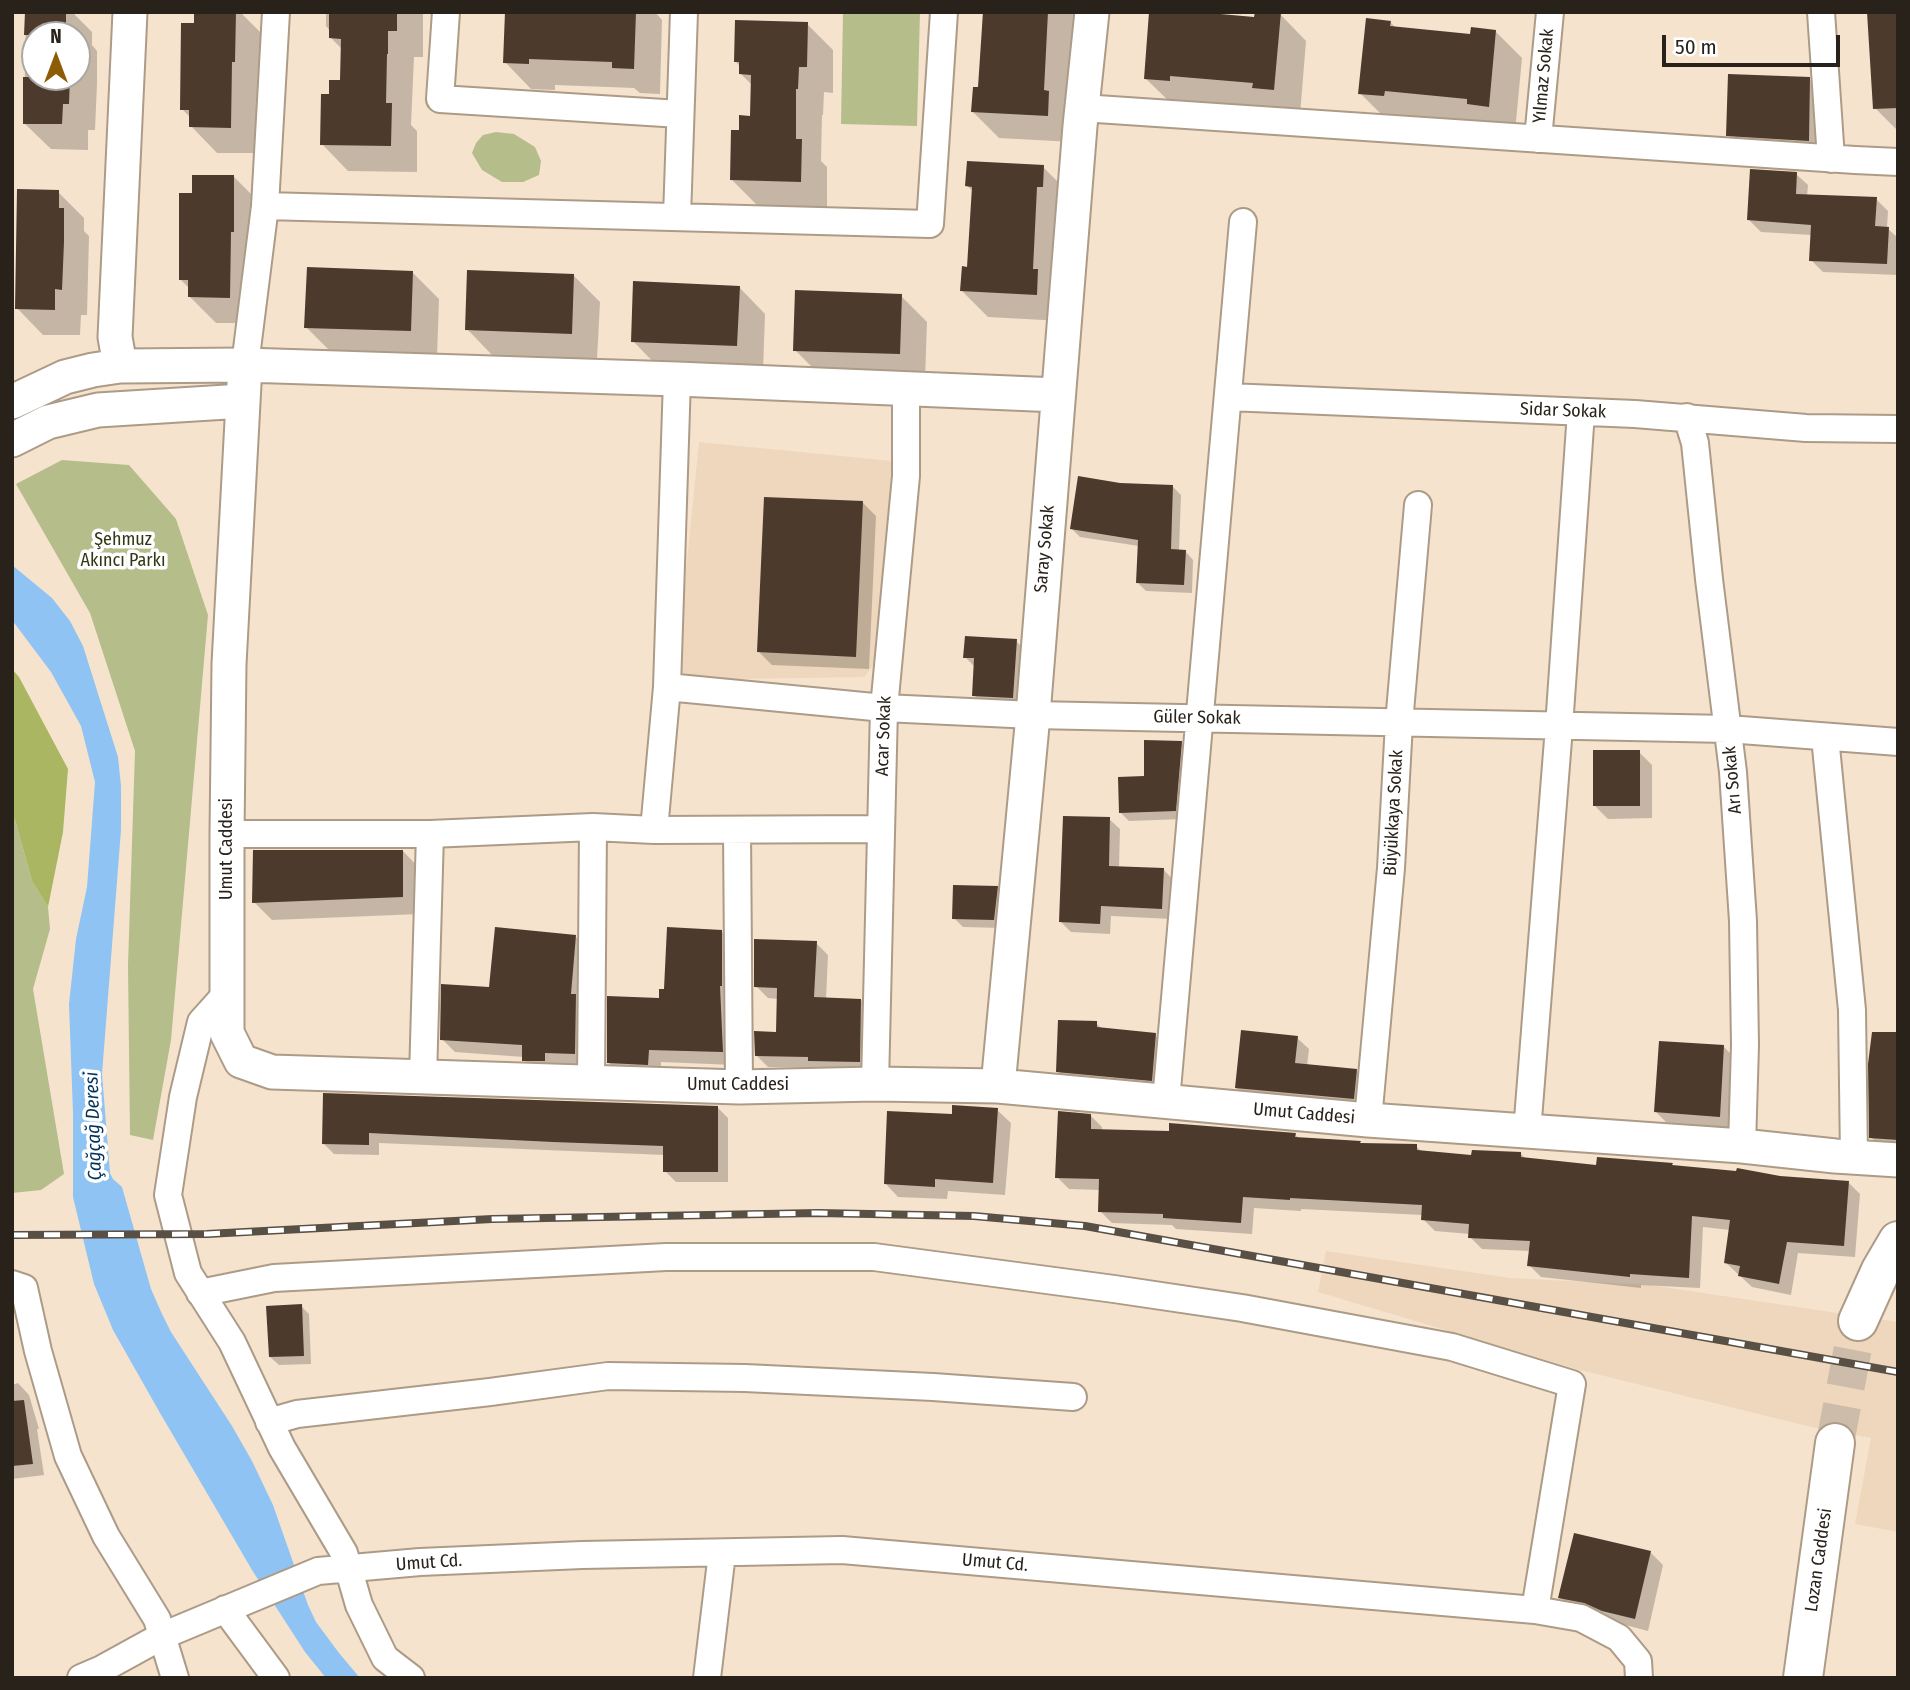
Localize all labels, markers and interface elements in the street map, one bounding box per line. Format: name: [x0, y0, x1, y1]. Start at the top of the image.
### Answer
north arrow: [21, 21, 91, 91]
scale bar: [1665, 21, 1843, 65]
text: N: [50, 25, 62, 48]
street label: Yılmaz Sokak: [1529, 28, 1559, 124]
text: 50 m: [1675, 34, 1717, 60]
street label: Sidar Sokak: [1520, 399, 1606, 423]
street label: Saray Sokak: [1030, 504, 1060, 594]
park label: Şehmuz Akıncı Parkı: [81, 529, 165, 572]
street label: Acar Sokak: [872, 696, 896, 776]
street label: Güler Sokak: [1153, 706, 1241, 730]
street label: Arı Sokak: [1719, 745, 1747, 815]
street label: Büyükkaya Sokak: [1380, 749, 1408, 877]
street label: Umut Caddesi: [216, 798, 238, 900]
water label: Çağçağ Deresi: [81, 1071, 107, 1181]
street label: Umut Caddesi: [687, 1074, 789, 1096]
street label: Umut Caddesi: [1252, 1099, 1356, 1129]
street label: Lozan Caddesi: [1801, 1507, 1837, 1613]
street label: Umut Cd.: [961, 1549, 1029, 1577]
street label: Umut Cd.: [395, 1550, 463, 1576]

